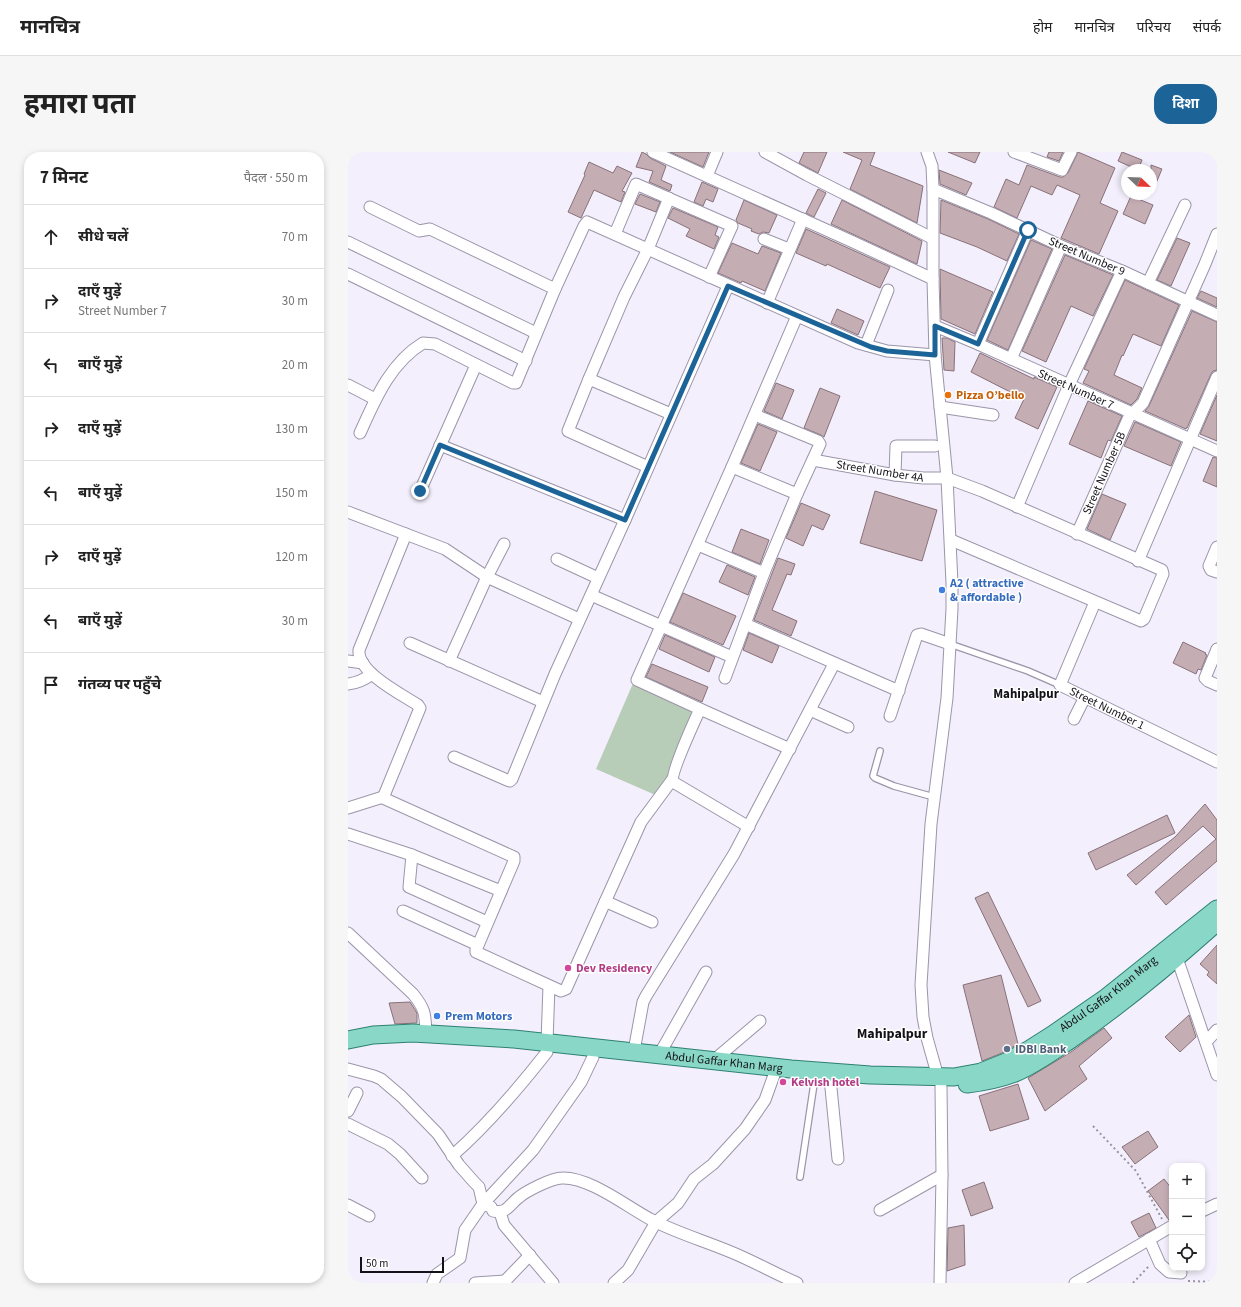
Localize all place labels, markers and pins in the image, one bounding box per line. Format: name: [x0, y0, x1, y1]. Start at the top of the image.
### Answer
place label: Pizza O’bello: [956, 387, 1025, 404]
marker: Pizza O’bello: [943, 390, 953, 400]
place label: A2 ( attractive & affordable ): [949, 575, 1024, 606]
marker: A2 ( attractive & affordable ): [937, 585, 947, 595]
place label: Dev Residency: [576, 960, 653, 977]
marker: Dev Residency: [563, 963, 573, 973]
place label: Prem Motors: [445, 1008, 512, 1025]
marker: Prem Motors: [432, 1011, 442, 1021]
place label: IDBI Bank: [1015, 1041, 1067, 1058]
marker: IDBI Bank: [1002, 1044, 1012, 1054]
place label: Kelvish hotel: [791, 1074, 860, 1091]
marker: Kelvish hotel: [778, 1077, 788, 1087]

